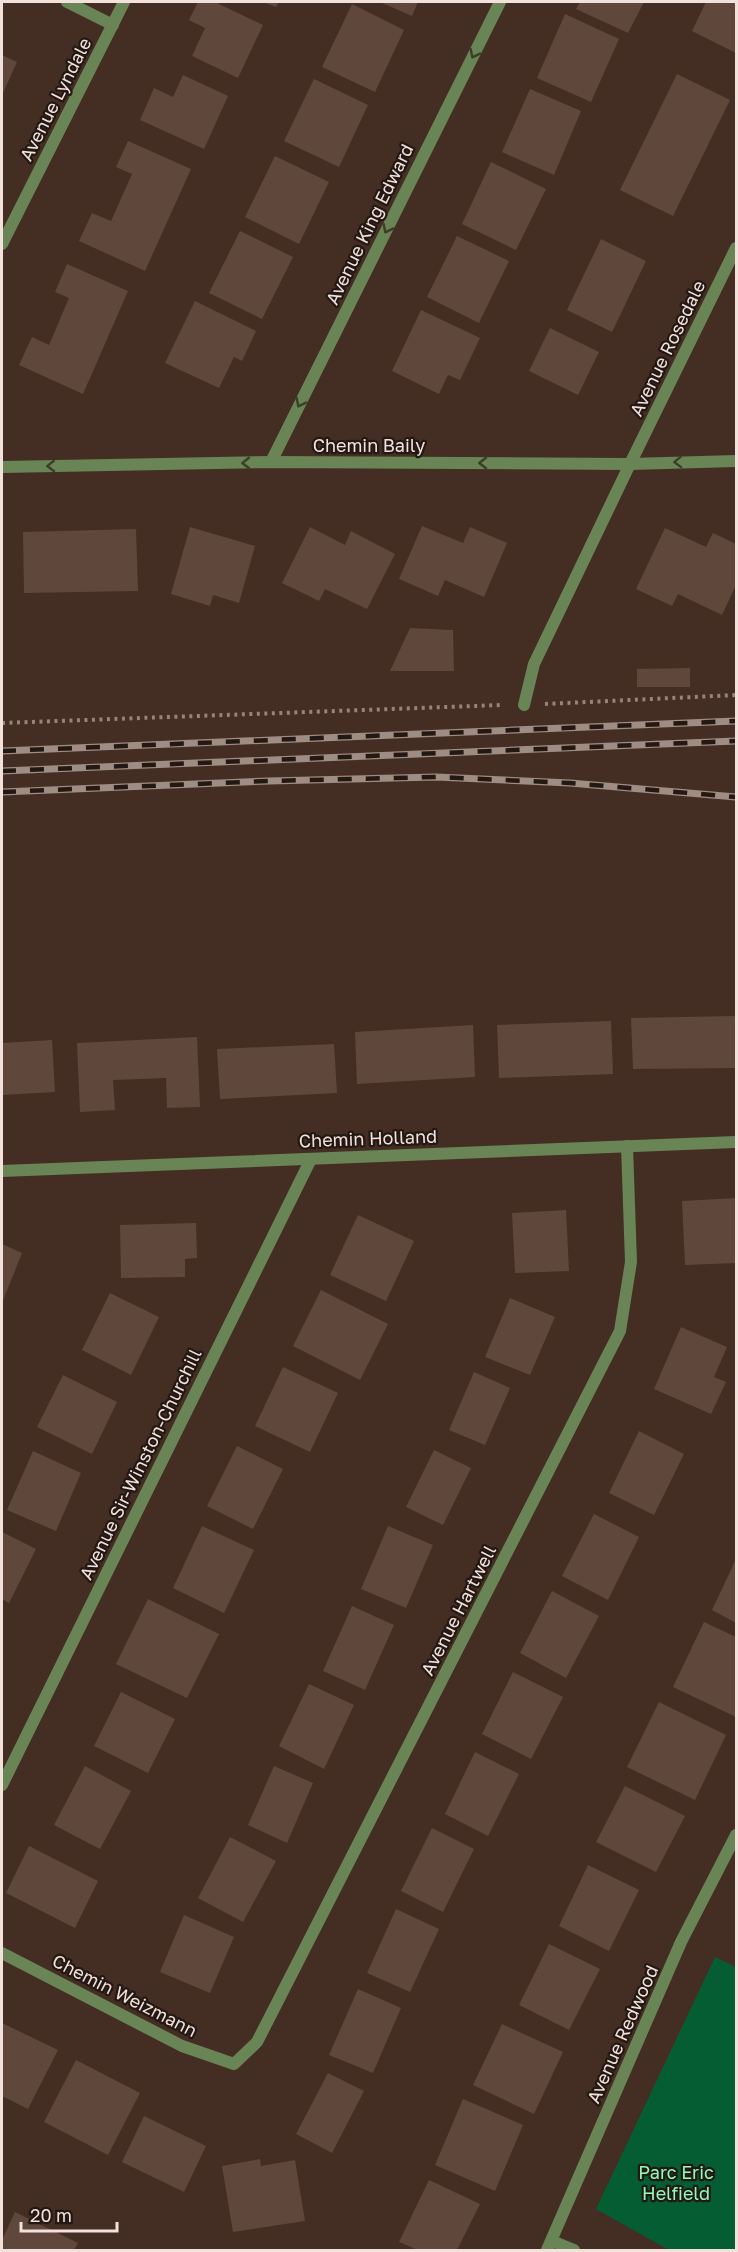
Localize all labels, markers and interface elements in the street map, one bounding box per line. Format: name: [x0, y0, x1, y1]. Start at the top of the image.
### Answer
street label: Avenue Lyndale: [14, 34, 96, 164]
one-way arrow: [469, 48, 481, 59]
street label: Avenue King Edward: [321, 140, 417, 308]
one-way arrow: [383, 222, 394, 233]
street label: Avenue Rosedale: [625, 277, 709, 419]
one-way arrow: [296, 397, 308, 408]
street label: Chemin Baily: [313, 434, 425, 456]
one-way arrow: [674, 456, 683, 468]
one-way arrow: [242, 457, 251, 469]
one-way arrow: [479, 457, 488, 469]
one-way arrow: [47, 460, 56, 472]
street label: Chemin Holland: [298, 1125, 438, 1151]
street label: Avenue Sir-Winston-Churchill: [74, 1345, 206, 1583]
street label: Avenue Hartwell: [416, 1541, 500, 1679]
street label: Chemin Weizmann: [49, 1949, 201, 2041]
street label: Avenue Redwood: [582, 1962, 662, 2106]
park label: Parc Eric Helfield: [638, 2161, 714, 2204]
scale bar: [21, 2195, 117, 2233]
text: 20 m: [30, 2204, 72, 2226]

